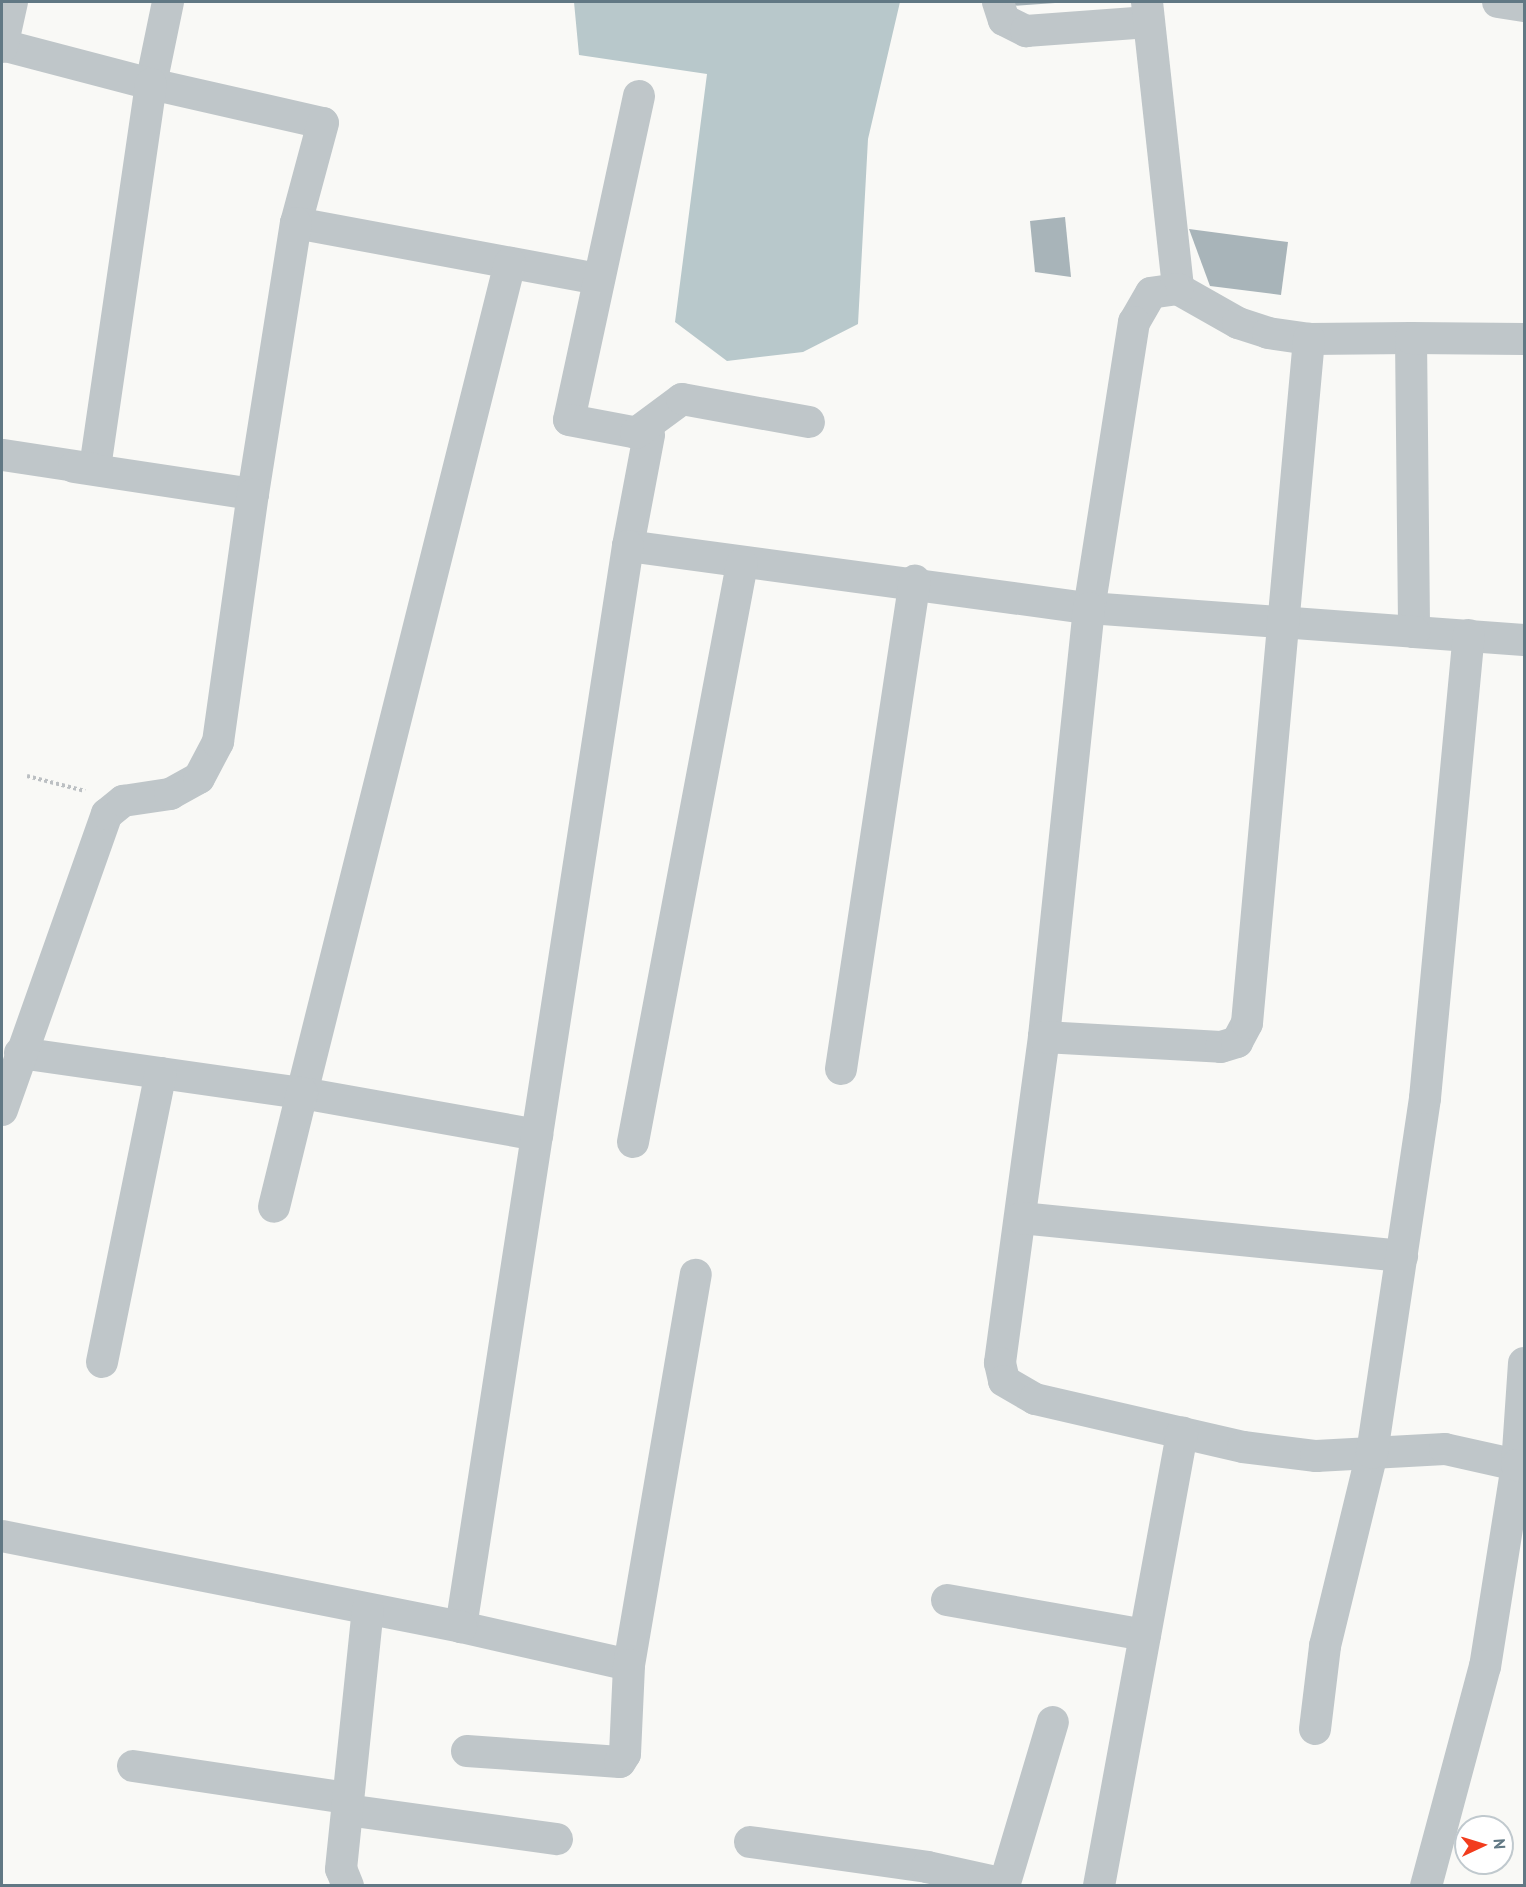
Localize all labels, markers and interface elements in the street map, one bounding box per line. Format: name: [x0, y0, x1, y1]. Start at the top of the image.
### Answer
north arrow: [1454, 1815, 1514, 1875]
text: N: [1490, 1838, 1510, 1850]

